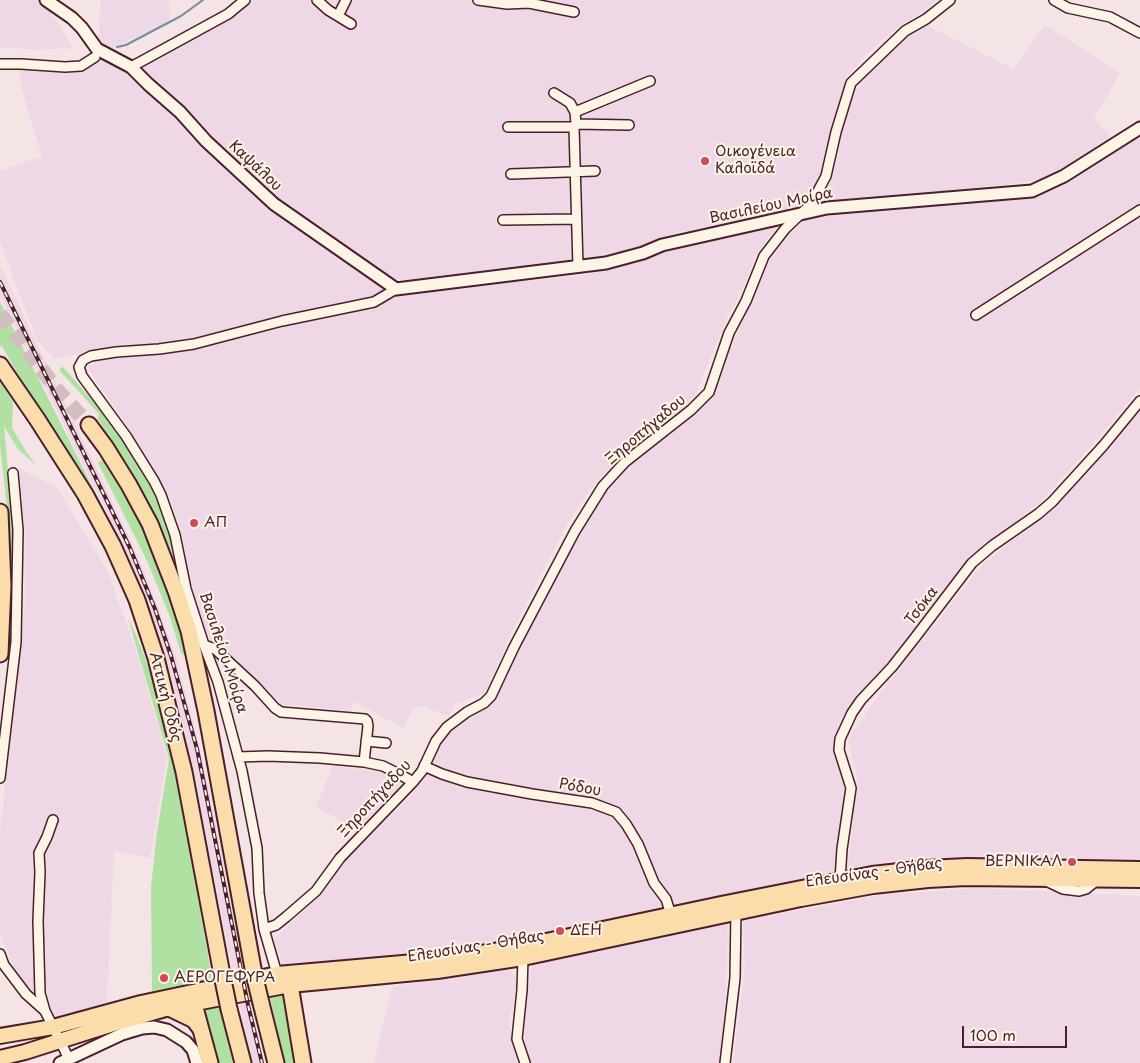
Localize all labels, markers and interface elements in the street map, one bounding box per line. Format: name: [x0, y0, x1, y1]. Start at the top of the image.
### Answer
street label: Καψάλου: [225, 137, 285, 195]
place label: Οικογένεια Καλοϊδά: [715, 143, 796, 178]
marker: Οικογένεια Καλοϊδά: [699, 155, 711, 167]
street label: Βασιλείου Μοίρα: [708, 184, 834, 228]
street label: Ξηροπήγαδου: [602, 391, 690, 469]
place label: ΑΠ: [204, 514, 227, 532]
marker: ΑΠ: [188, 517, 200, 529]
street label: Τσόκα: [902, 583, 942, 629]
street label: Βασιλείου Μοίρα: [195, 590, 251, 716]
street label: Αττική Οδός: [145, 650, 185, 744]
street label: Ξηροπήγαδου: [335, 757, 415, 841]
street label: Ρόδου: [557, 775, 603, 801]
place label: ΒΕΡΝΙΚΑΛ: [984, 853, 1062, 871]
street label: Ελευσίνας - Θήβας: [805, 855, 943, 891]
marker: ΒΕΡΝΙΚΑΛ: [1066, 856, 1078, 868]
place label: ΔΕΗ: [570, 922, 602, 940]
marker: ΔΕΗ: [554, 925, 566, 937]
street label: Ελευσίνας - Θήβας: [407, 927, 545, 967]
place label: ΑΕΡΟΓΕΦΥΡΑ: [174, 969, 275, 987]
marker: ΑΕΡΟΓΕΦΥΡΑ: [158, 972, 170, 984]
scale bar: [965, 1016, 1070, 1048]
text: 100 m: [970, 1023, 1016, 1046]

